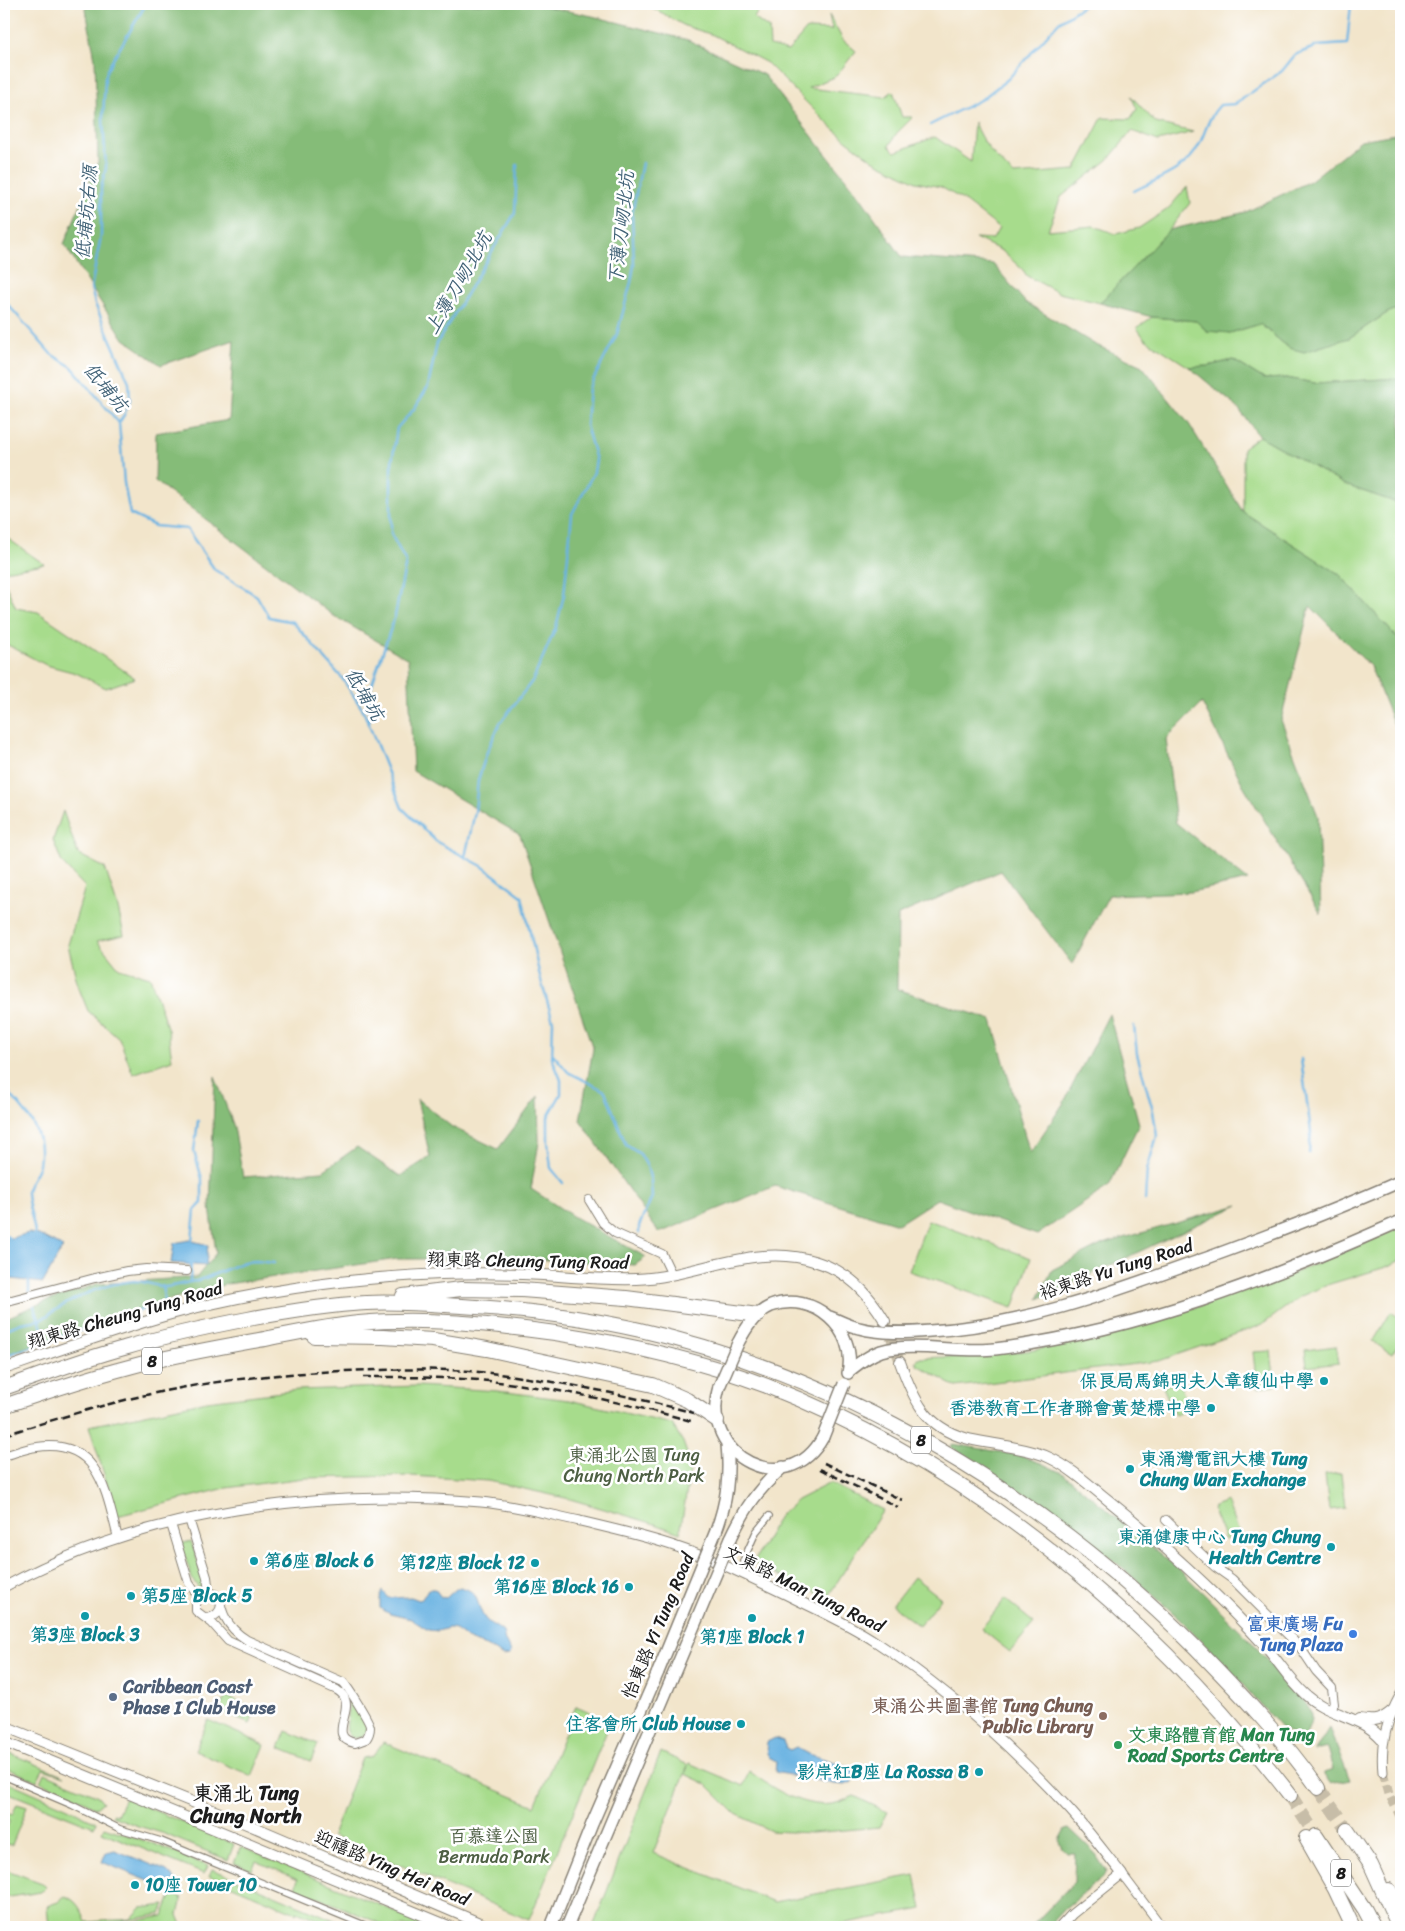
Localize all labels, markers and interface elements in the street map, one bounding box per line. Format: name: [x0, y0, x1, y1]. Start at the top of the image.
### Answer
water label: 低埔坑右源: [65, 161, 107, 261]
water label: 下薄刀屻北坑: [599, 168, 644, 286]
water label: 上薄刀屻北坑: [415, 224, 502, 341]
water label: 低埔坑: [75, 354, 138, 421]
water label: 低埔坑: [336, 661, 395, 729]
street label: 裕東路 Yu Tung Road: [1035, 1229, 1199, 1309]
street label: 翔東路 Cheung Tung Road: [427, 1243, 631, 1279]
street label: 翔東路 Cheung Tung Road: [24, 1271, 228, 1358]
road number: 8: [142, 1348, 162, 1374]
place label: 保良局馬錦明夫人章馥仙中學: [1080, 1365, 1314, 1397]
marker: 保良局馬錦明夫人章馥仙中學: [1318, 1375, 1330, 1387]
place label: 香港教育工作者聯會黃楚標中學: [949, 1392, 1201, 1424]
marker: 香港教育工作者聯會黃楚標中學: [1205, 1402, 1217, 1414]
road number: 8: [911, 1426, 931, 1454]
park label: 東涌北公園 Tung Chung North Park: [563, 1439, 705, 1492]
place label: 東涌灣電訊大樓 Tung Chung Wan Exchange: [1139, 1443, 1308, 1496]
marker: 東涌灣電訊大樓 Tung Chung Wan Exchange: [1124, 1463, 1136, 1475]
place label: 東涌健康中心 Tung Chung Health Centre: [1118, 1521, 1322, 1574]
street label: 文東路 Man Tung Road: [718, 1536, 891, 1643]
marker: 東涌健康中心 Tung Chung Health Centre: [1325, 1541, 1337, 1553]
place label: 第6座 Block 6: [264, 1545, 374, 1577]
street label: 怡東路 Yi Tung Road: [613, 1546, 704, 1704]
place label: 第12座 Block 12: [399, 1547, 526, 1579]
marker: 第6座 Block 6: [248, 1555, 260, 1567]
marker: 第12座 Block 12: [529, 1557, 541, 1569]
place label: 第16座 Block 16: [494, 1571, 619, 1603]
place label: 第5座 Block 5: [141, 1580, 253, 1612]
marker: 第16座 Block 16: [623, 1581, 635, 1593]
marker: 第5座 Block 5: [125, 1590, 137, 1602]
place label: 富東廣場 Fu Tung Plaza: [1247, 1608, 1344, 1661]
marker: 第3座 Block 3: [79, 1610, 91, 1622]
marker: 第1座 Block 1: [746, 1612, 758, 1624]
place label: 第3座 Block 3: [30, 1619, 140, 1651]
place label: 第1座 Block 1: [700, 1621, 805, 1653]
marker: 富東廣場 Fu Tung Plaza: [1347, 1628, 1359, 1640]
place label: Caribbean Coast Phase I Club House: [122, 1671, 276, 1724]
place label: 東涌公共圖書館 Tung Chung Public Library: [872, 1690, 1094, 1743]
marker: Caribbean Coast Phase I Club House: [107, 1691, 119, 1703]
place label: 住客會所 Club House: [566, 1708, 732, 1740]
marker: 東涌公共圖書館 Tung Chung Public Library: [1097, 1710, 1109, 1722]
marker: 住客會所 Club House: [735, 1718, 747, 1730]
place label: 文東路體育館 Man Tung Road Sports Centre: [1127, 1719, 1315, 1772]
marker: 文東路體育館 Man Tung Road Sports Centre: [1112, 1739, 1124, 1751]
place label: 影岸紅B座 La Rossa B: [797, 1756, 969, 1788]
marker: 影岸紅B座 La Rossa B: [973, 1766, 985, 1778]
district label: 東涌北 Tung Chung North: [189, 1776, 302, 1834]
park label: 百慕達公園 Bermuda Park: [438, 1820, 550, 1873]
street label: 迎禧路 Ying Hei Road: [309, 1821, 476, 1916]
road number: 8: [1331, 1860, 1351, 1886]
place label: 10座 Tower 10: [145, 1869, 257, 1901]
marker: 10座 Tower 10: [129, 1879, 141, 1891]

